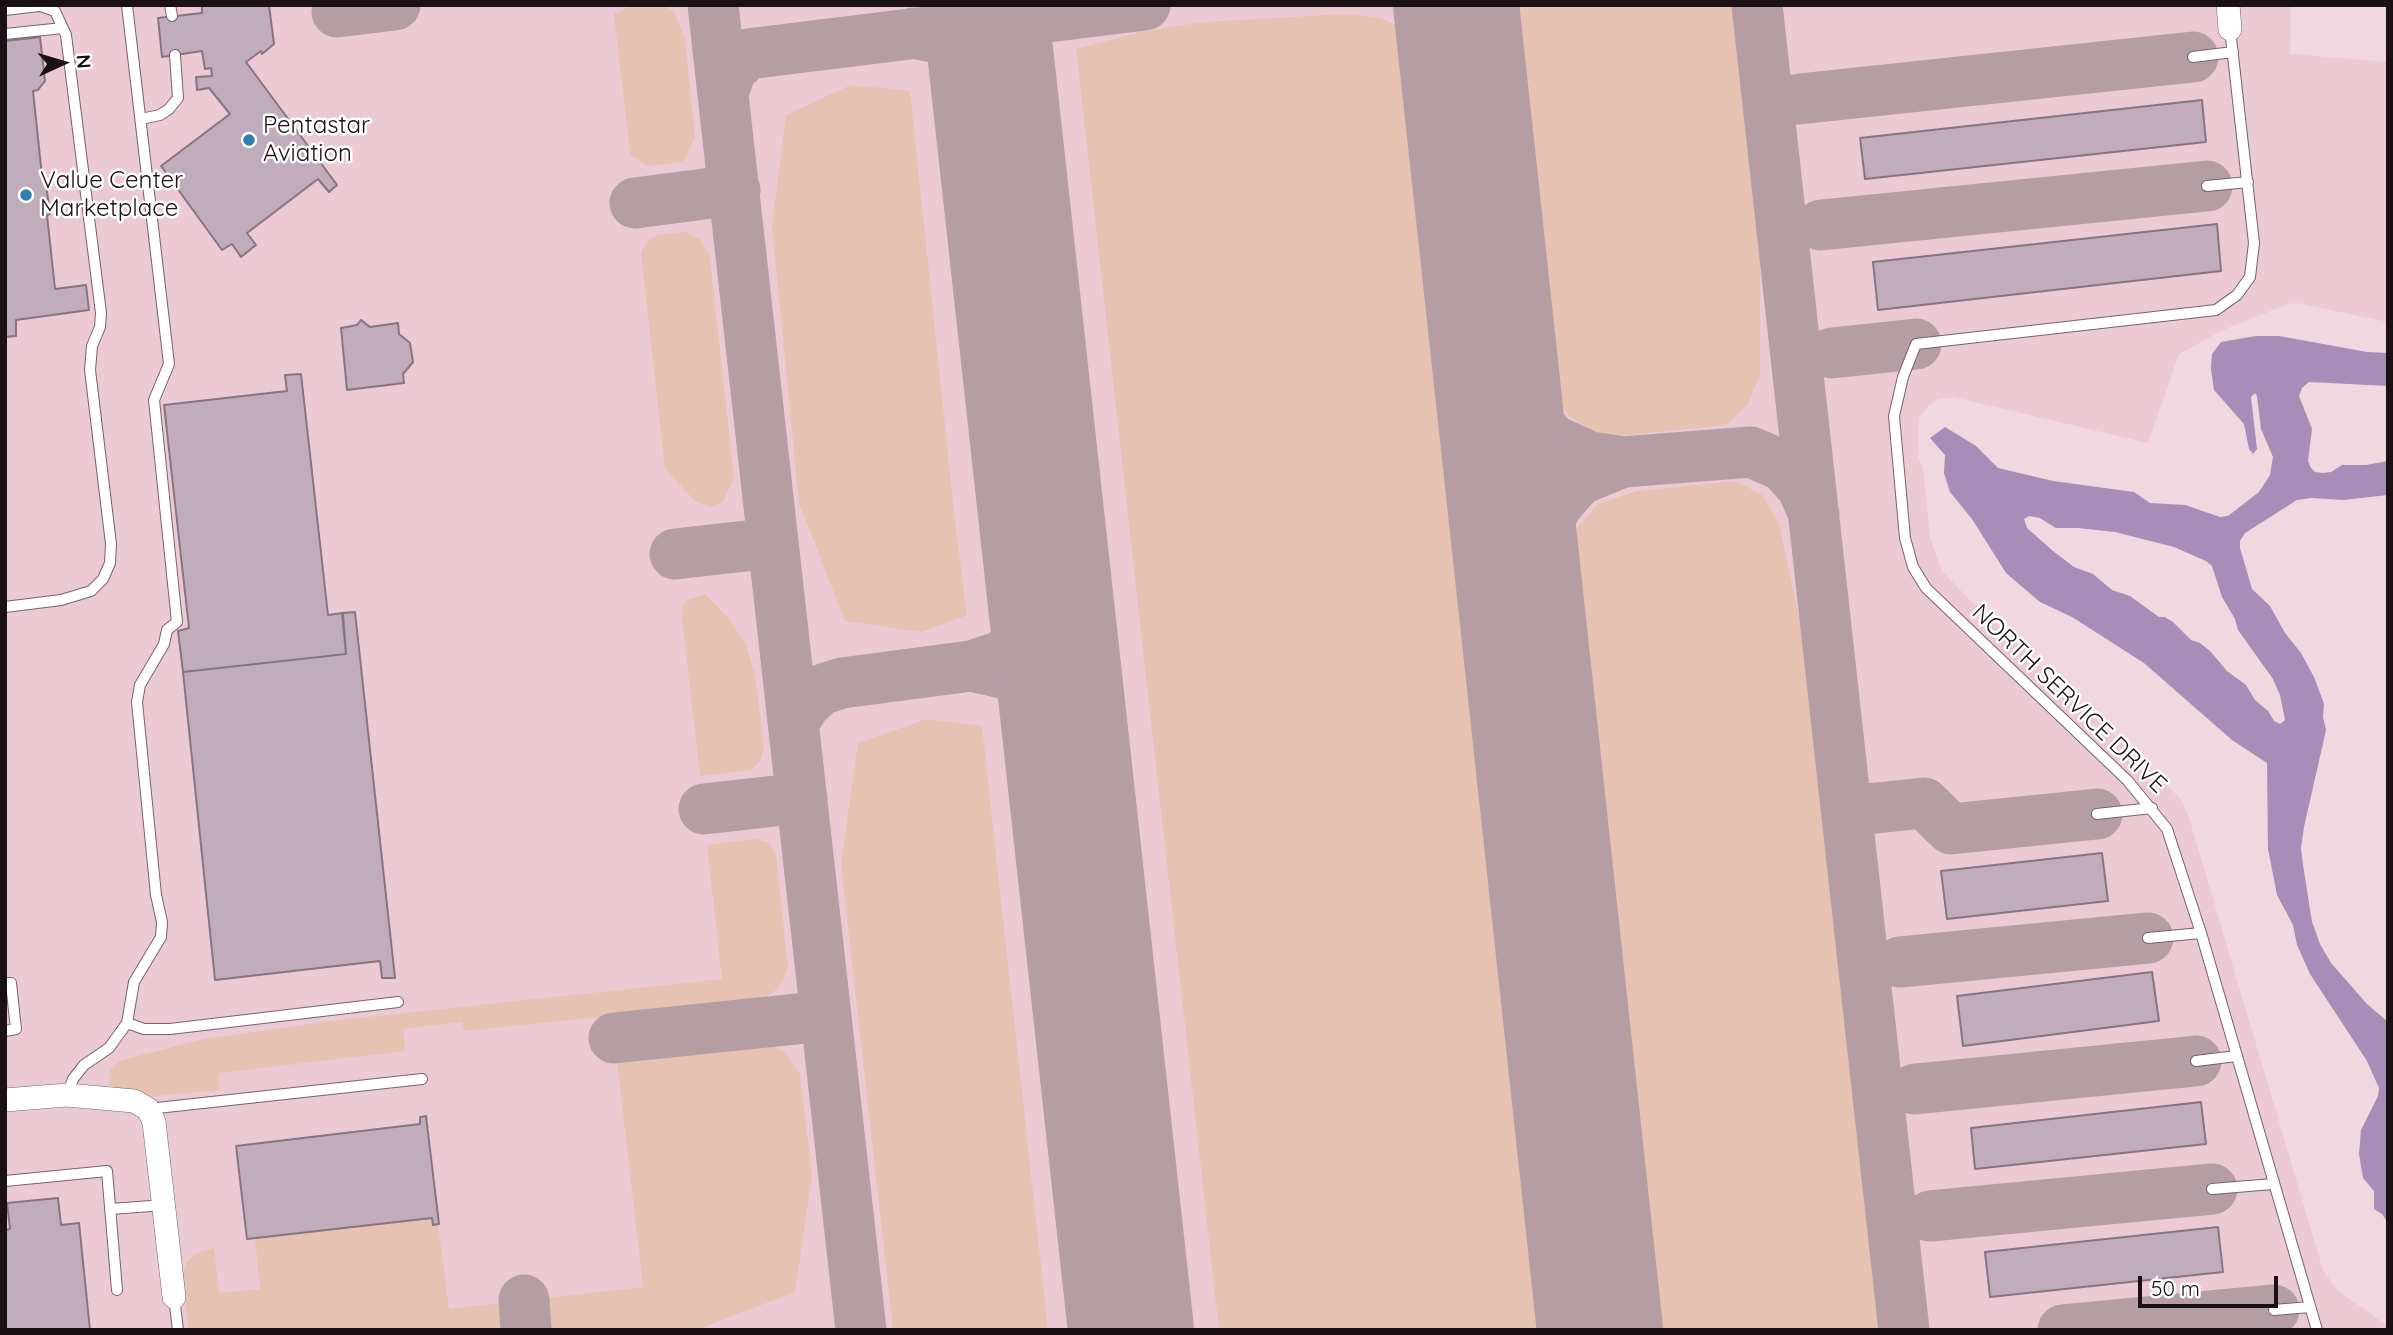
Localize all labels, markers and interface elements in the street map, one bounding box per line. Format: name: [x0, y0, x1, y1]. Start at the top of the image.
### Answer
north arrow: [28, 28, 98, 98]
text: N: [71, 54, 96, 69]
place label: Pentastar Aviation: [263, 112, 370, 168]
marker: Pentastar Aviation: [241, 132, 257, 148]
place label: Value Center Marketplace: [40, 167, 183, 223]
marker: Value Center Marketplace: [18, 187, 34, 203]
street label: NORTH SERVICE DRIVE: [1966, 599, 2172, 799]
scale bar: [2141, 1262, 2281, 1306]
text: 50 m: [2151, 1275, 2200, 1301]

